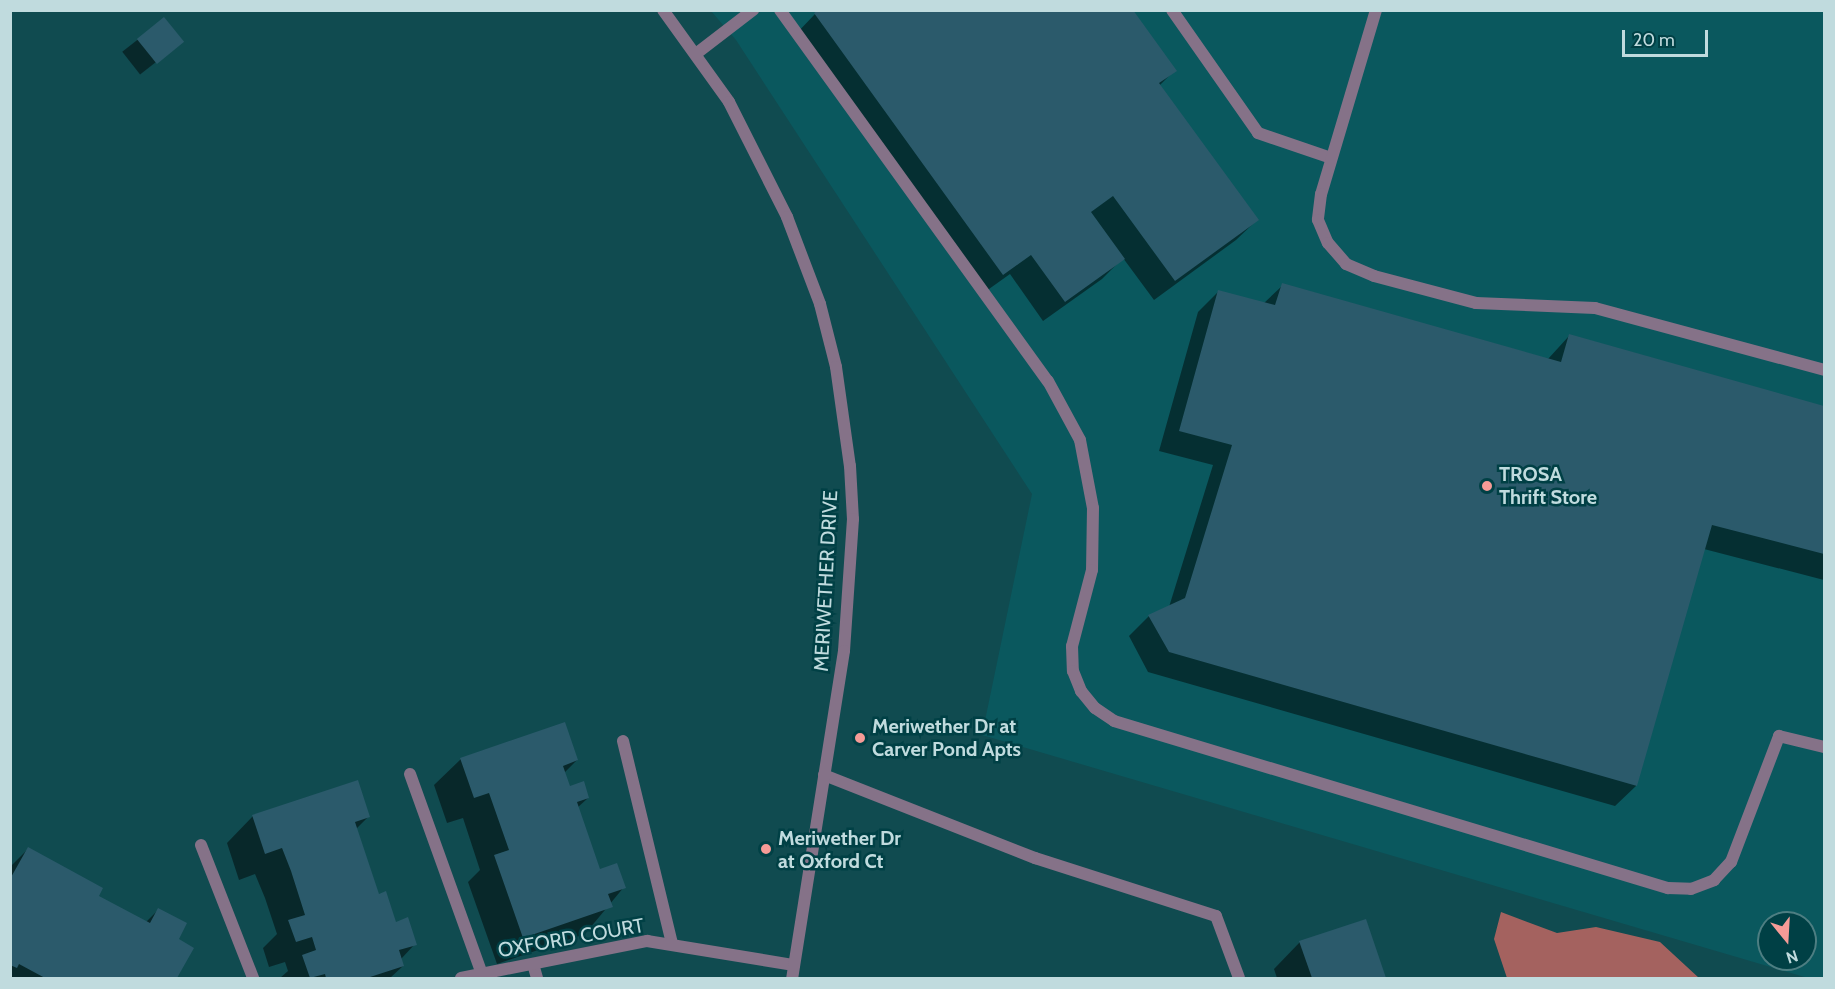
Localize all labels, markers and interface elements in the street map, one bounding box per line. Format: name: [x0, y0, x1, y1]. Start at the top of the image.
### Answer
scale bar: [1625, 18, 1710, 56]
text: 20 m: [1633, 29, 1675, 51]
place label: TROSA Thrift Store: [1499, 462, 1597, 509]
marker: TROSA Thrift Store: [1480, 479, 1494, 493]
street label: MERIWETHER DRIVE: [809, 490, 843, 672]
place label: Meriwether Dr at Carver Pond Apts: [872, 714, 1021, 761]
marker: Meriwether Dr at Carver Pond Apts: [853, 731, 867, 745]
place label: Meriwether Dr at Oxford Ct: [778, 826, 901, 873]
marker: Meriwether Dr at Oxford Ct: [759, 842, 773, 856]
north arrow: [1757, 911, 1817, 971]
street label: OXFORD COURT: [496, 913, 646, 963]
text: N: [1784, 946, 1800, 967]

